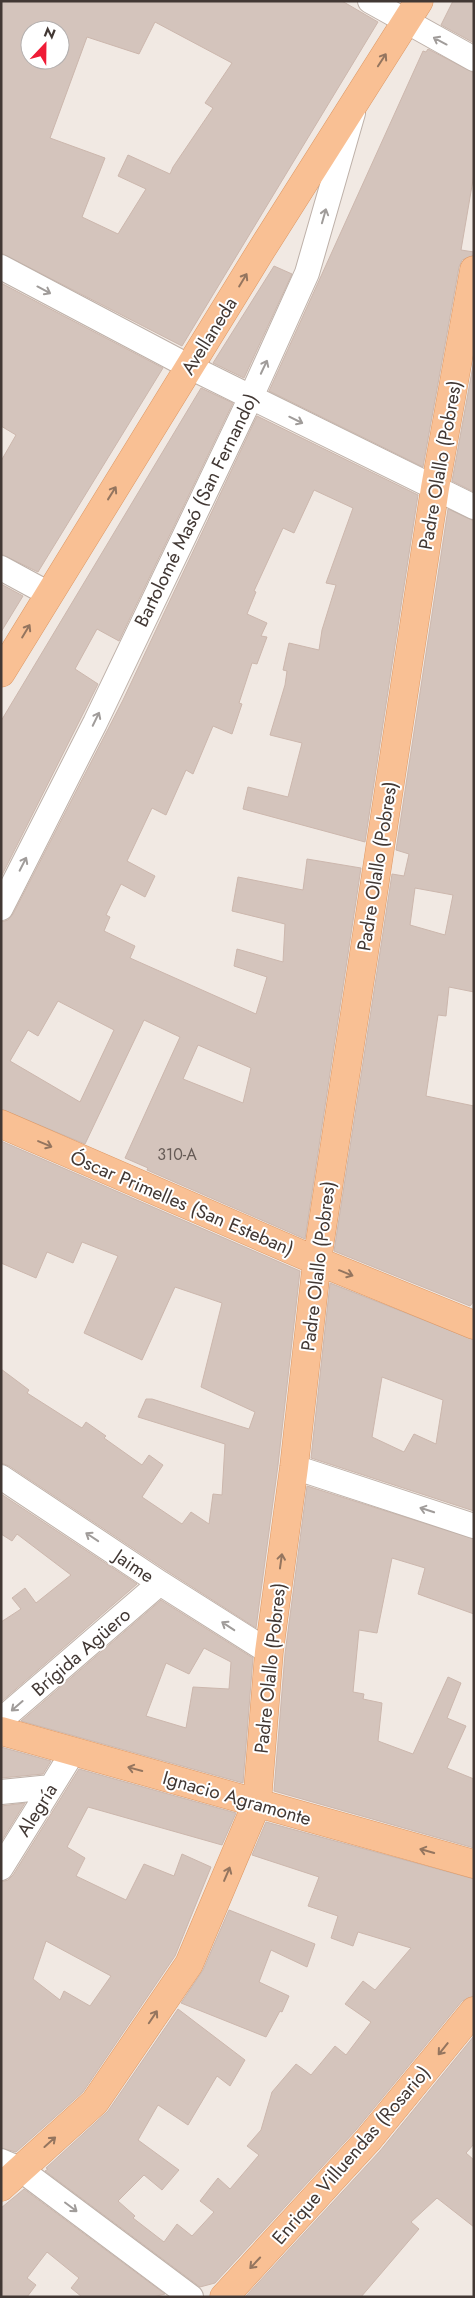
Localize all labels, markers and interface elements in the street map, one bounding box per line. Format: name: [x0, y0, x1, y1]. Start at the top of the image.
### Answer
north arrow: [20, 20, 70, 70]
text: N: [41, 22, 59, 44]
one-way arrow: [433, 36, 448, 45]
one-way arrow: [377, 54, 387, 68]
one-way arrow: [319, 209, 329, 225]
one-way arrow: [238, 274, 248, 288]
one-way arrow: [37, 285, 51, 295]
street label: Avellaneda: [174, 292, 244, 380]
one-way arrow: [260, 360, 270, 375]
street label: Padre Olallo (Pobres): [412, 378, 468, 552]
street label: Bartolomé Masó (San Fernando): [128, 389, 264, 631]
one-way arrow: [289, 415, 304, 425]
one-way arrow: [107, 487, 117, 501]
one-way arrow: [22, 625, 32, 639]
one-way arrow: [92, 712, 101, 727]
street label: Padre Olallo (Pobres): [350, 779, 404, 953]
one-way arrow: [19, 857, 28, 872]
one-way arrow: [37, 1140, 52, 1150]
house number: 310-A: [157, 1143, 197, 1166]
street label: Óscar Primelles (San Esteban): [66, 1144, 298, 1262]
street label: Padre Olallo (Pobres): [294, 1179, 342, 1353]
one-way arrow: [339, 1269, 354, 1278]
one-way arrow: [420, 1505, 436, 1515]
one-way arrow: [85, 1532, 99, 1542]
street label: Jaime: [106, 1541, 160, 1589]
one-way arrow: [277, 1553, 287, 1569]
street label: Padre Olallo (Pobres): [248, 1581, 292, 1755]
street label: Brígida Agüero: [26, 1601, 136, 1703]
one-way arrow: [221, 1621, 235, 1631]
one-way arrow: [11, 1701, 24, 1712]
one-way arrow: [128, 1764, 144, 1774]
street label: Ignacio Agramonte: [160, 1764, 315, 1832]
street label: Alegría: [10, 1778, 64, 1842]
one-way arrow: [419, 1845, 435, 1855]
one-way arrow: [223, 1867, 233, 1882]
one-way arrow: [148, 2010, 158, 2024]
one-way arrow: [438, 2042, 449, 2055]
street label: Enrique Villuendas (Rosario): [266, 2060, 436, 2250]
one-way arrow: [44, 2136, 57, 2148]
one-way arrow: [64, 2202, 78, 2212]
one-way arrow: [249, 2256, 261, 2269]

